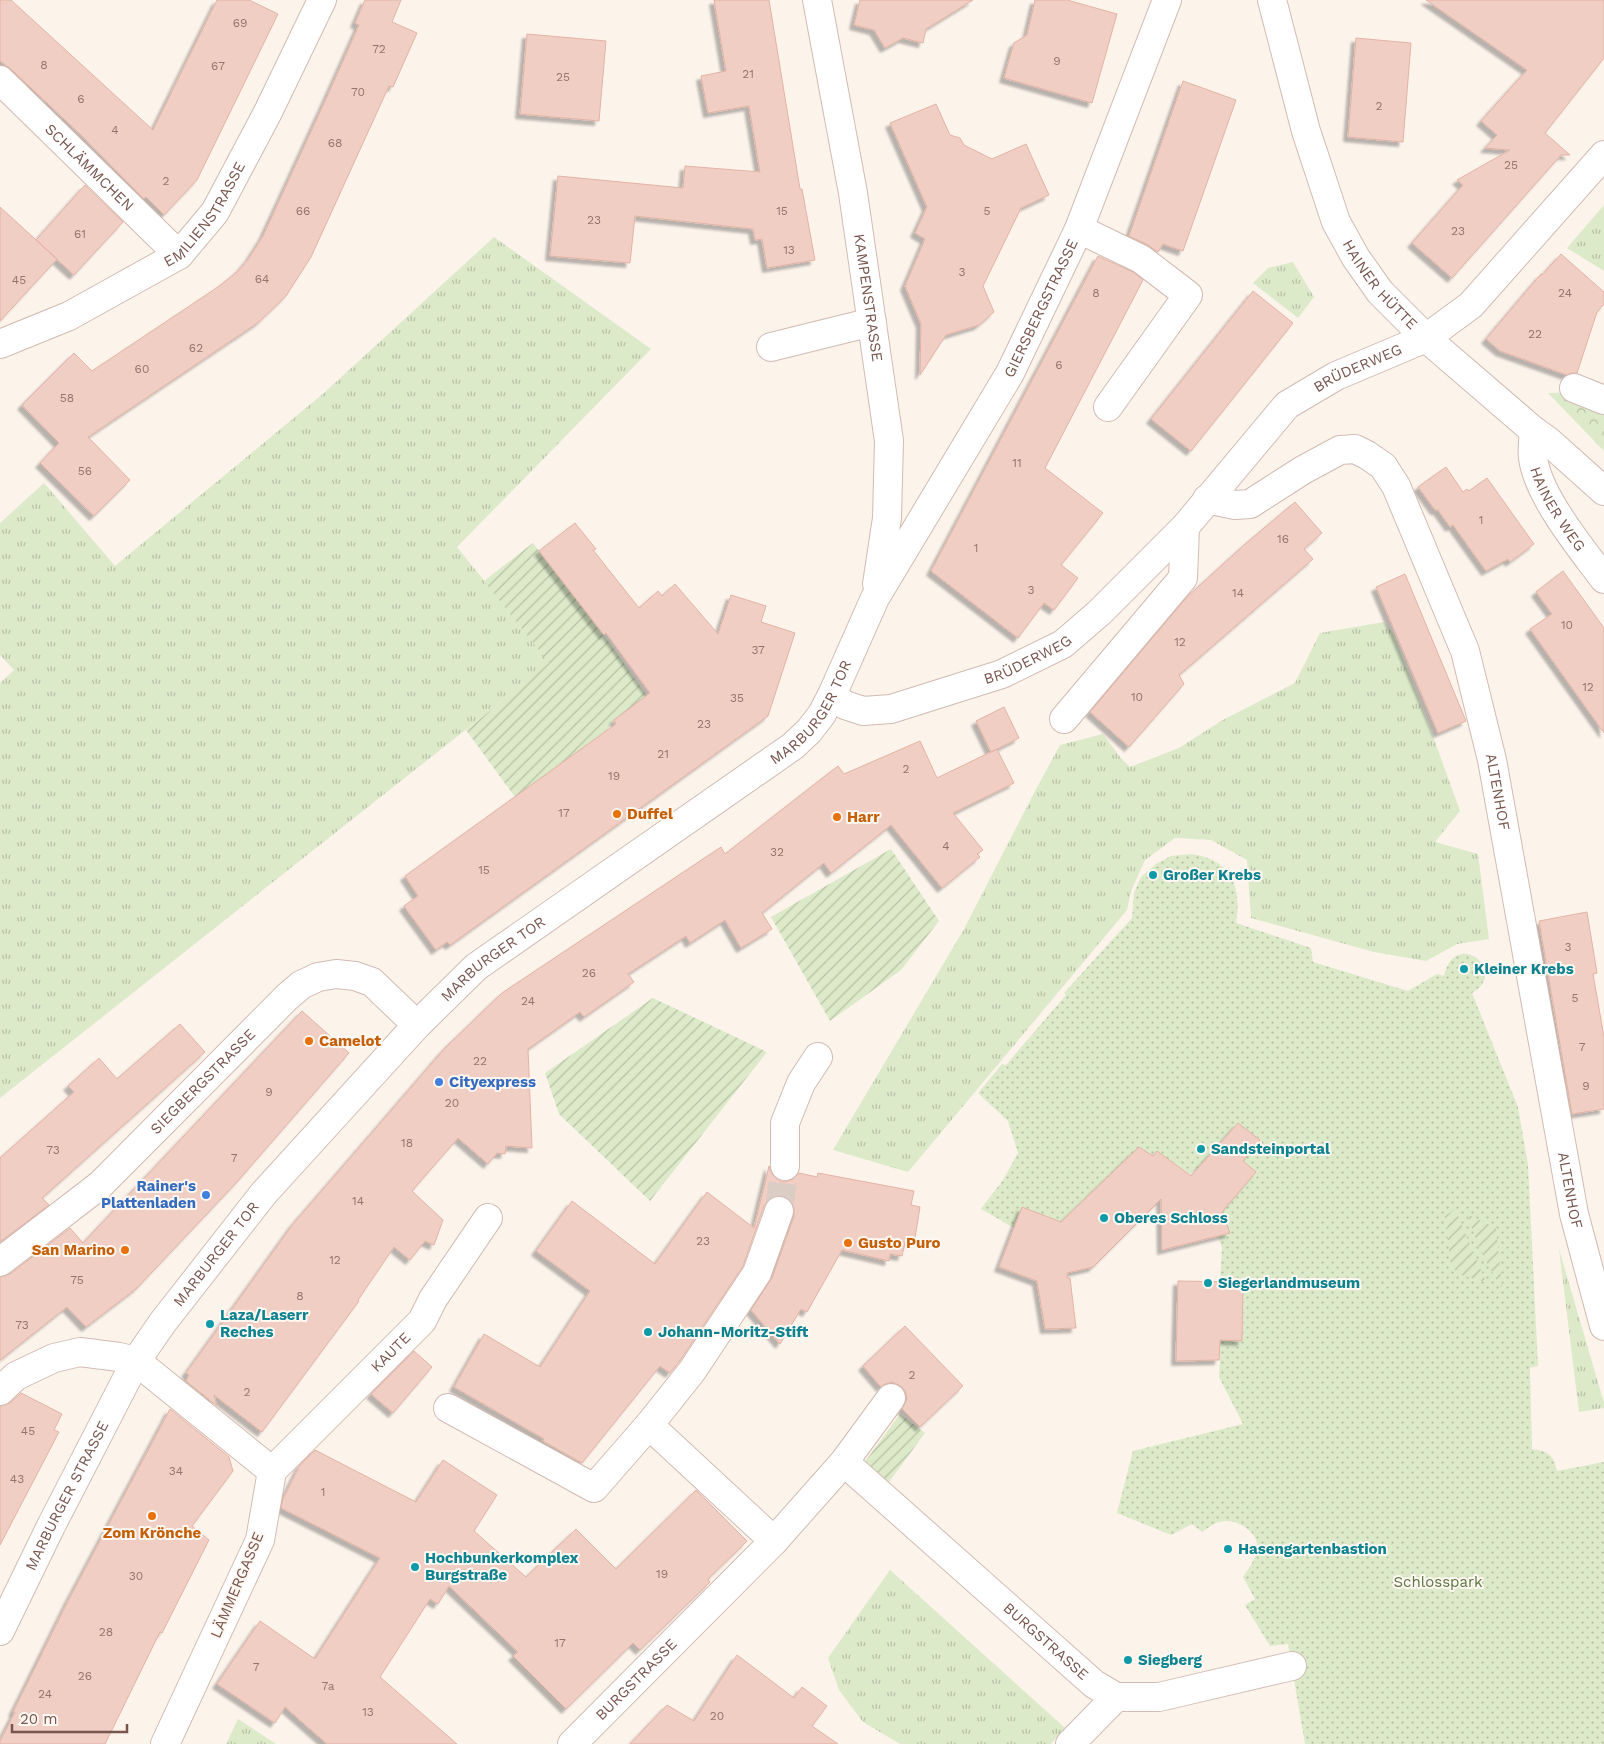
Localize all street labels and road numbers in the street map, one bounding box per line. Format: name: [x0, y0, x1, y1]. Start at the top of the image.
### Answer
street label: SCHLÄMMCHEN: [41, 120, 138, 215]
street label: EMILIENSTRASSE: [161, 159, 249, 271]
street label: KAMPENSTRASSE: [850, 232, 886, 363]
street label: GIERSBERGSTRASSE: [1000, 236, 1082, 381]
street label: HAINER HÜTTE: [1339, 237, 1421, 333]
street label: BRÜDERWEG: [1310, 340, 1405, 396]
street label: HAINER WEG: [1526, 464, 1589, 555]
street label: BRÜDERWEG: [982, 631, 1076, 688]
street label: MARBURGER TOR: [766, 657, 855, 768]
street label: ALTENHOF: [1482, 751, 1514, 832]
street label: MARBURGER TOR: [437, 912, 549, 1005]
street label: SIEGBERGSTRASSE: [147, 1025, 259, 1138]
street label: ALTENHOF: [1554, 1150, 1587, 1231]
street label: MARBURGER TOR: [170, 1198, 263, 1310]
street label: KAUTE: [367, 1329, 414, 1376]
street label: MARBURGER STRASSE: [22, 1418, 113, 1573]
street label: LÄMMERGASSE: [207, 1529, 267, 1641]
street label: BURGSTRASSE: [1000, 1599, 1092, 1684]
street label: BURGSTRASSE: [592, 1635, 681, 1724]

